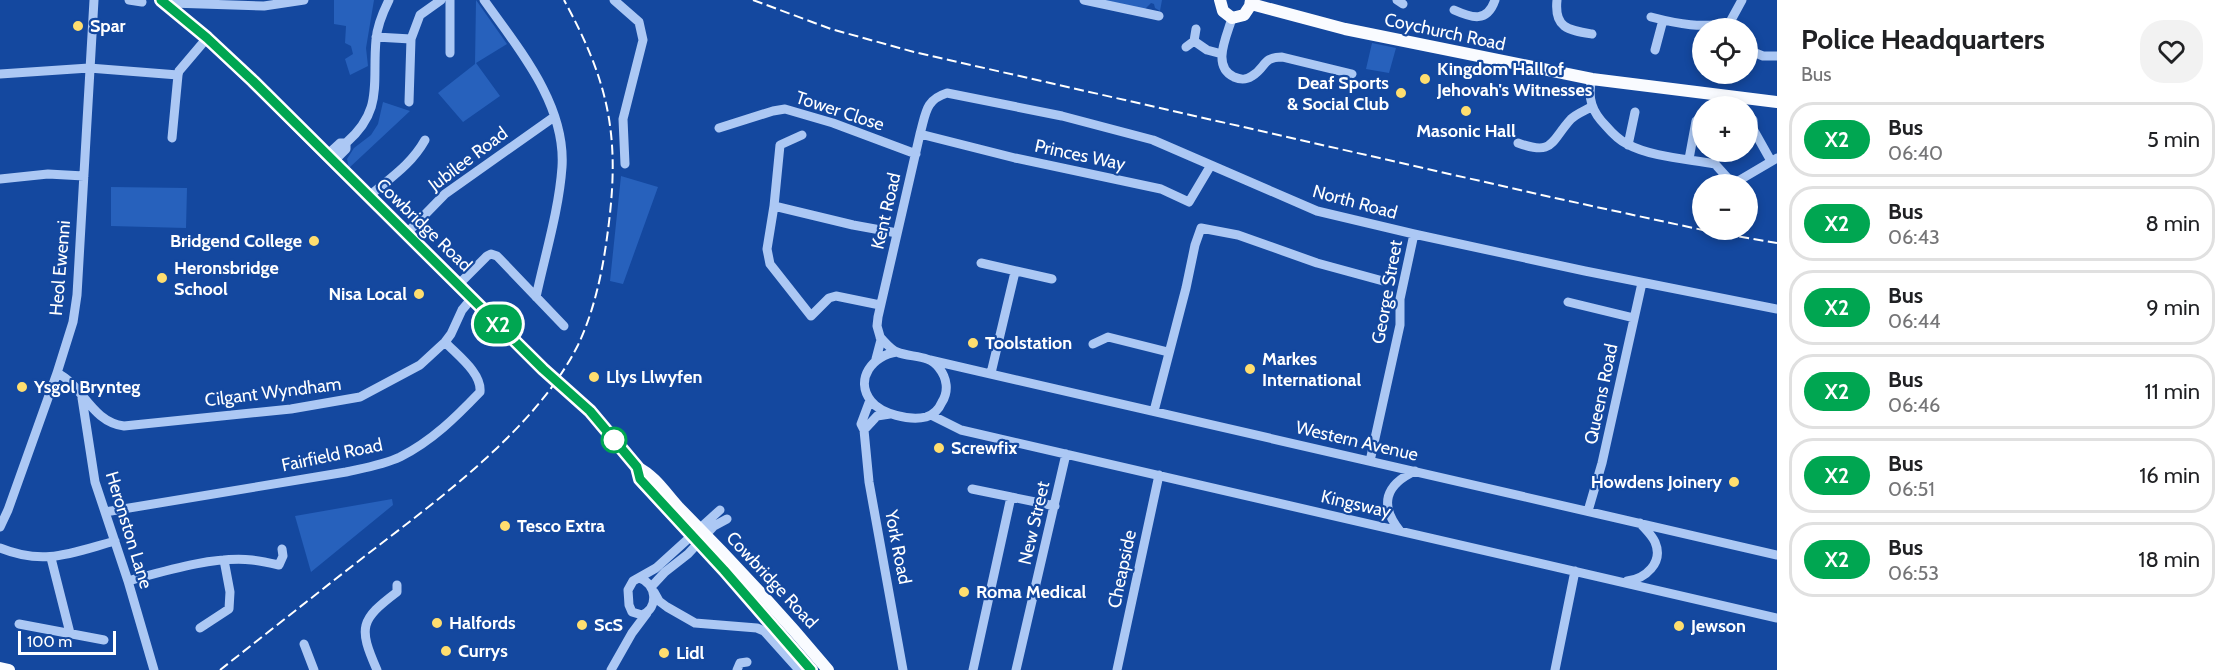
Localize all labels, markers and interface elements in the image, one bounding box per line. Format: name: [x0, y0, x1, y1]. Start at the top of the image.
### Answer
street label: Coychurch Road: [1382, 8, 1508, 56]
place label: Spar: [90, 15, 126, 37]
map controls: [1692, 18, 1758, 240]
button: locate: [1692, 18, 1758, 84]
marker: Spar: [71, 19, 85, 33]
button: heart: [2140, 20, 2203, 83]
text: Police Headquarters: [1801, 22, 2045, 56]
place label: Kingdom Hall of Jehovah's Witnesses: [1436, 58, 1593, 101]
text: Bus: [1801, 62, 1832, 86]
place label: Deaf Sports & Social Club: [1287, 72, 1389, 115]
marker: Kingdom Hall of Jehovah's Witnesses: [1418, 72, 1432, 86]
street label: Tower Close: [793, 86, 887, 136]
marker: Deaf Sports & Social Club: [1394, 86, 1408, 100]
button: +: [1692, 96, 1758, 162]
marker: Masonic Hall: [1459, 104, 1473, 118]
text: Bus: [1888, 114, 1923, 141]
place label: Masonic Hall: [1416, 120, 1516, 142]
street label: Jubilee Road: [423, 122, 512, 196]
text: 5 min: [2147, 126, 2200, 153]
text: X2: [1825, 127, 1849, 152]
street label: Princes Way: [1033, 135, 1127, 175]
text: 06:40: [1888, 141, 1943, 165]
street label: Kent Road: [867, 171, 905, 251]
street label: Cowbridge Road: [372, 174, 476, 276]
button: −: [1692, 174, 1758, 240]
street label: North Road: [1310, 180, 1400, 224]
text: Bus: [1888, 198, 1923, 225]
text: 8 min: [2145, 210, 2200, 237]
text: X2: [1825, 211, 1849, 236]
street label: Heol Ewenni: [45, 219, 75, 317]
text: 06:43: [1888, 225, 1940, 249]
place label: Bridgend College: [170, 230, 302, 252]
marker: Bridgend College: [307, 234, 321, 248]
street label: George Street: [1367, 238, 1407, 346]
place label: Heronsbridge School: [174, 257, 279, 300]
marker: Heronsbridge School: [155, 271, 169, 285]
text: Bus: [1888, 282, 1923, 309]
place label: Nisa Local: [328, 283, 407, 305]
marker: Nisa Local: [412, 287, 426, 301]
text: 9 min: [2146, 294, 2200, 321]
text: X2: [1825, 295, 1849, 320]
line badge: X2: [471, 304, 525, 344]
text: 06:44: [1888, 309, 1941, 333]
text: X2: [486, 312, 510, 337]
place label: Toolstation: [985, 332, 1072, 354]
marker: Toolstation: [966, 336, 980, 350]
street label: Queens Road: [1580, 342, 1622, 446]
place label: Markes International: [1262, 348, 1362, 391]
marker: Markes International: [1243, 362, 1257, 376]
place label: Llys Llwyfen: [606, 366, 702, 388]
text: Bus: [1888, 366, 1923, 393]
marker: Llys Llwyfen: [587, 370, 601, 384]
street label: Cilgant Wyndham: [203, 373, 343, 411]
place label: Ysgol Brynteg: [33, 376, 140, 398]
text: 11 min: [2144, 378, 2200, 405]
text: X2: [1825, 379, 1849, 404]
marker: Ysgol Brynteg: [15, 380, 29, 394]
text: 06:46: [1888, 393, 1940, 417]
street label: Western Avenue: [1294, 416, 1420, 466]
unlabelled marker: [601, 427, 627, 453]
street label: Fairfield Road: [279, 434, 385, 476]
place label: Screwfix: [951, 437, 1017, 459]
marker: Screwfix: [932, 441, 946, 455]
text: Bus: [1888, 450, 1923, 477]
text: 16 min: [2139, 462, 2200, 489]
text: X2: [1825, 463, 1849, 488]
street label: Heronston Lane: [101, 469, 157, 591]
place label: Howdens Joinery: [1591, 471, 1722, 493]
marker: Howdens Joinery: [1727, 475, 1741, 489]
text: 06:51: [1888, 477, 1935, 501]
street label: New Street: [1014, 479, 1054, 567]
street label: Kingsway: [1319, 485, 1393, 523]
street label: York Road: [880, 507, 916, 586]
place label: Tesco Extra: [517, 515, 605, 537]
marker: Tesco Extra: [498, 519, 512, 533]
street label: Cowbridge Road: [722, 527, 822, 633]
street label: Cheapside: [1103, 528, 1141, 610]
text: Bus: [1888, 534, 1923, 561]
text: 18 min: [2138, 546, 2200, 573]
text: X2: [1825, 547, 1849, 572]
text: 06:53: [1888, 561, 1939, 585]
place label: Roma Medical: [976, 581, 1087, 603]
marker: Roma Medical: [957, 585, 971, 599]
place label: Halfords: [449, 612, 516, 634]
place label: ScS: [594, 614, 623, 636]
place label: Jewson: [1690, 615, 1746, 637]
marker: Halfords: [430, 616, 444, 630]
marker: ScS: [575, 618, 589, 632]
marker: Jewson: [1672, 619, 1686, 633]
scale bar: [18, 628, 116, 656]
text: 100 m: [27, 632, 72, 651]
place label: Currys: [458, 640, 508, 662]
place label: Lidl: [676, 642, 705, 664]
marker: Currys: [439, 644, 453, 658]
marker: Lidl: [657, 646, 671, 660]

